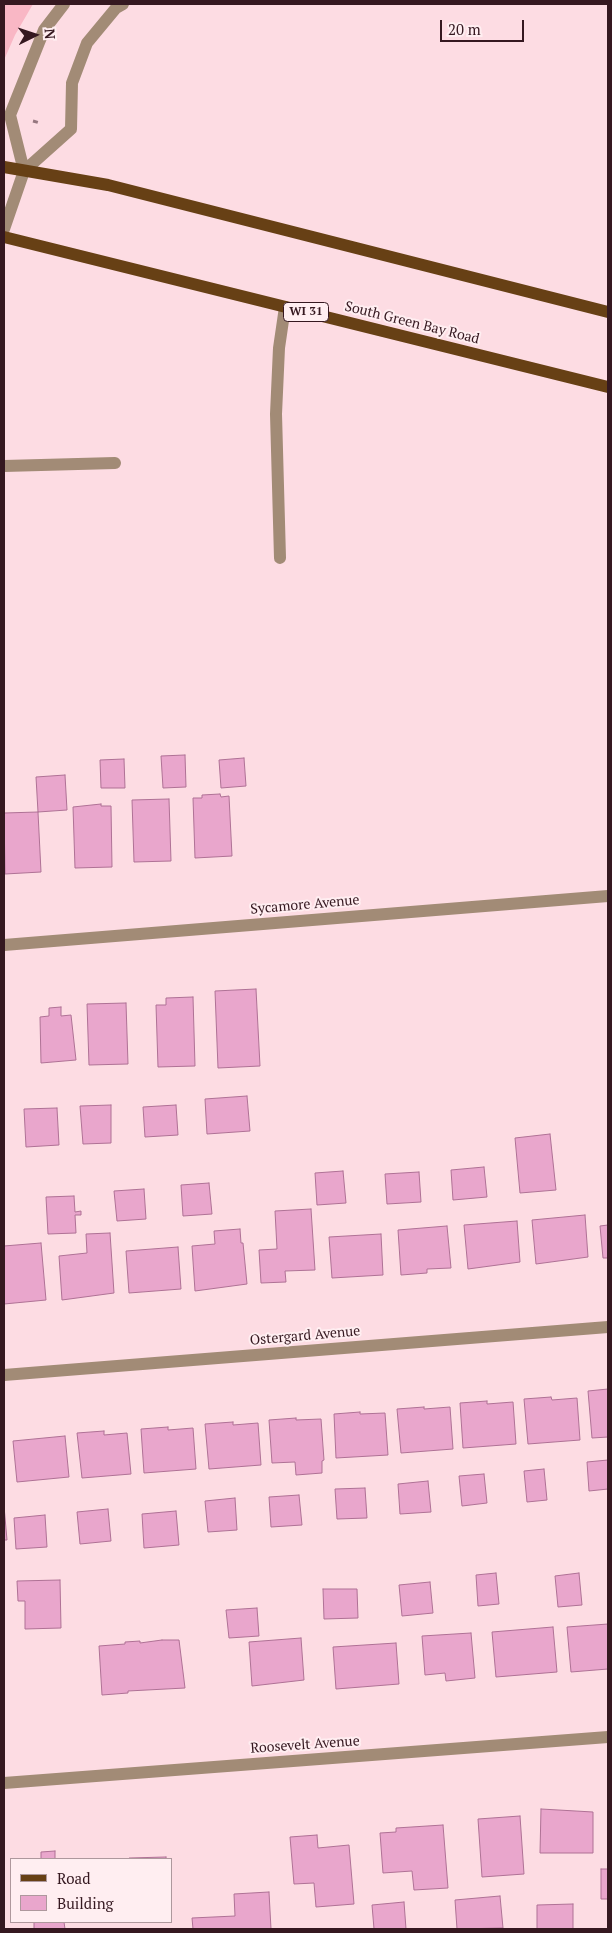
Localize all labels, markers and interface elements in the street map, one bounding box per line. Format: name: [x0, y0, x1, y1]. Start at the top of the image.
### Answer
north arrow: [10, 10, 60, 60]
scale bar: [442, 10, 526, 42]
text: 20 m: [448, 19, 481, 39]
text: N: [41, 28, 60, 40]
street label: South Green Bay Road: [343, 298, 481, 348]
road number: WI 31: [284, 302, 328, 322]
street label: Sycamore Avenue: [250, 892, 360, 918]
street label: Ostergard Avenue: [249, 1323, 361, 1349]
street label: Roosevelt Avenue: [250, 1733, 360, 1757]
legend: [10, 1858, 172, 1923]
text: Road: [57, 1868, 90, 1888]
text: Building: [57, 1893, 114, 1913]

